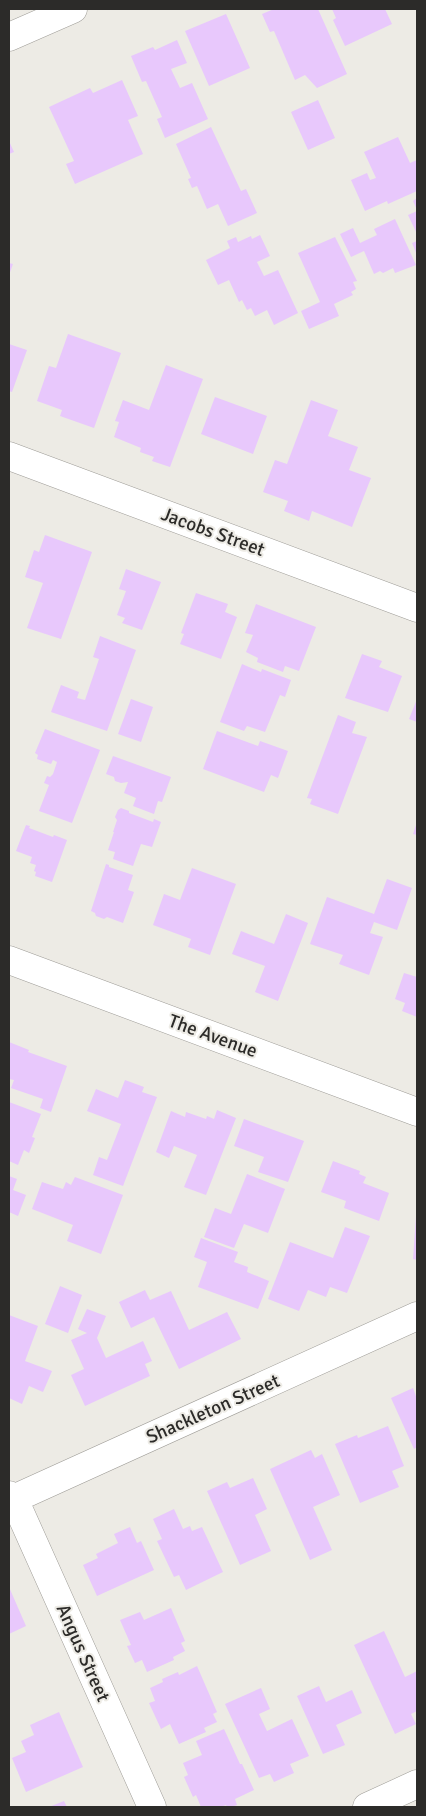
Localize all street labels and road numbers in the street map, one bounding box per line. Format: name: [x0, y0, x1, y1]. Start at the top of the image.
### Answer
street label: Jacobs Street: [158, 502, 268, 562]
street label: The Avenue: [165, 1009, 261, 1063]
street label: Shackleton Street: [142, 1369, 284, 1449]
street label: Angus Street: [51, 1600, 115, 1706]

